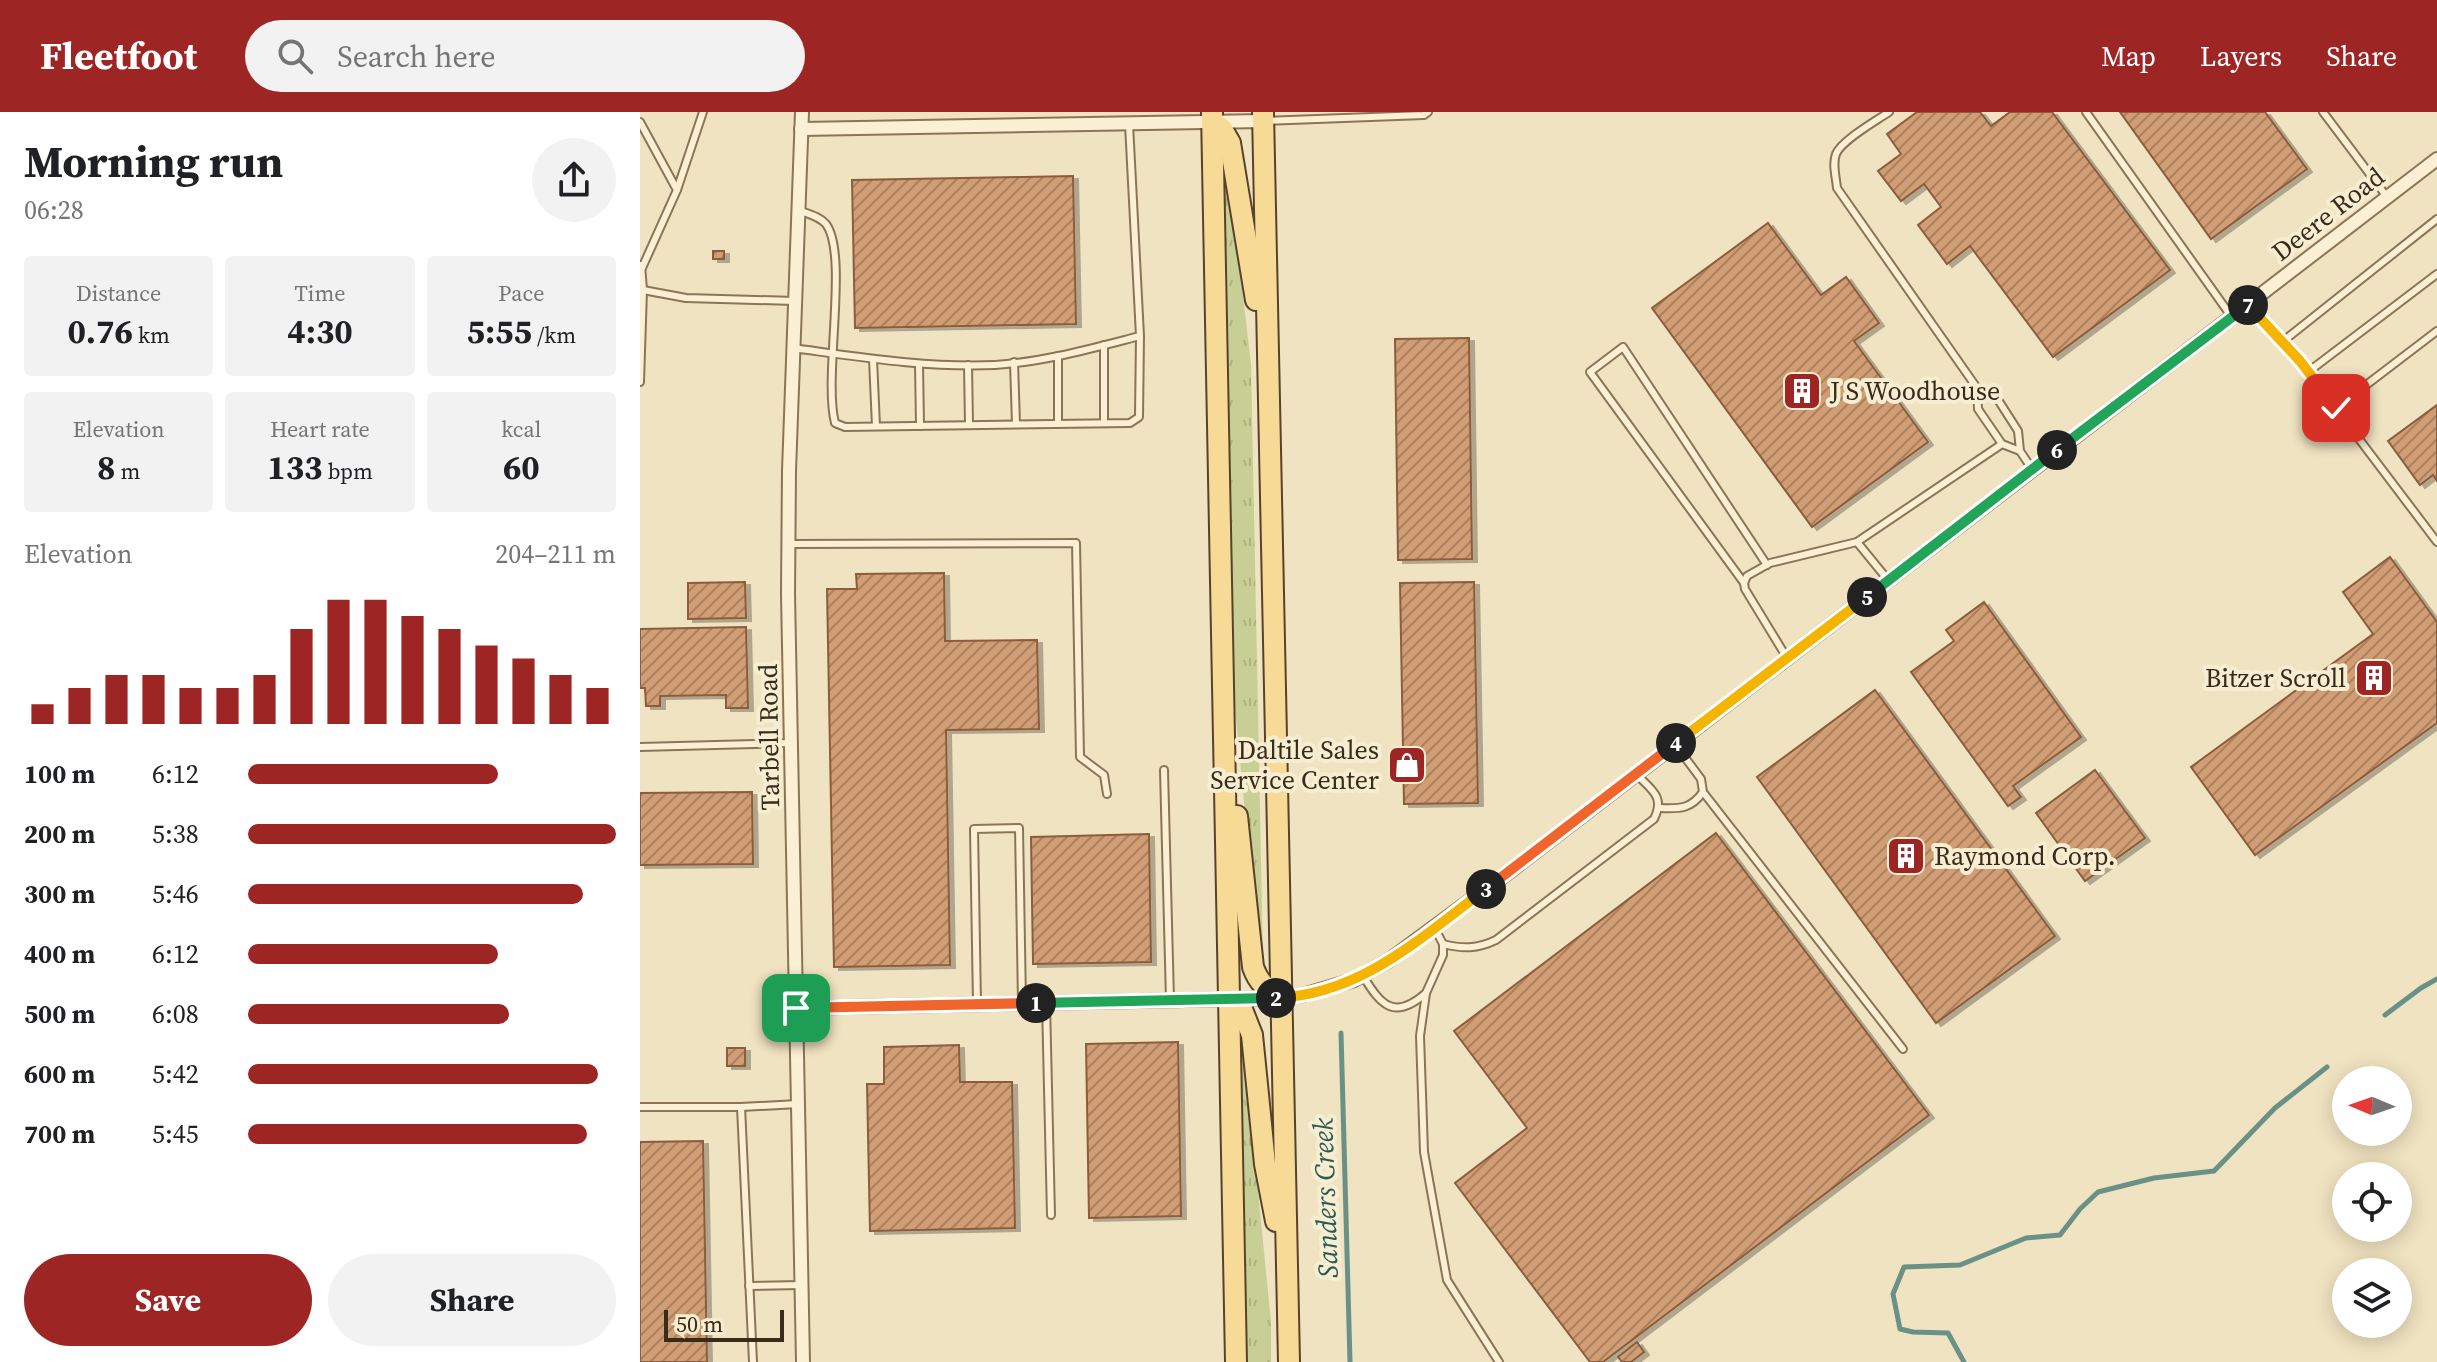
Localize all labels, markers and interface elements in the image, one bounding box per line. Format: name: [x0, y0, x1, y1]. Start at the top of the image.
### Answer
search box: [245, 20, 805, 92]
text: Fleetfoot: [40, 30, 197, 82]
icon: search: [273, 34, 317, 78]
text: Search here: [337, 36, 496, 77]
text: Map: [2101, 37, 2156, 75]
text: Layers: [2200, 37, 2282, 75]
text: Share: [2326, 37, 2397, 75]
text: Morning run: [24, 131, 283, 192]
button: share: [532, 138, 616, 222]
street label: Deere Road: [2264, 158, 2392, 269]
text: 06:28: [24, 192, 84, 228]
text: Distance: [76, 278, 161, 308]
text: Time: [295, 278, 345, 308]
text: Pace: [498, 278, 544, 308]
pin: 7: [2228, 285, 2268, 325]
text: 7: [2242, 290, 2254, 320]
text: 0.76: [67, 308, 133, 354]
text: 4:30: [287, 308, 353, 354]
text: 5:55: [466, 308, 532, 354]
text: km: [133, 320, 170, 350]
text: /km: [532, 320, 576, 350]
building icon: J S Woodhouse: [1781, 370, 1823, 412]
place label: J S Woodhouse: [1829, 373, 2000, 409]
pin: [2302, 374, 2370, 442]
icon: check: [2314, 386, 2358, 430]
text: Elevation: [73, 414, 165, 444]
text: Heart rate: [270, 414, 370, 444]
text: kcal: [501, 414, 541, 444]
pin: 6: [2037, 430, 2077, 470]
text: 6: [2051, 435, 2063, 465]
text: 8: [97, 444, 115, 490]
text: 133: [267, 444, 323, 490]
text: 60: [503, 444, 540, 490]
text: m: [115, 456, 140, 486]
text: bpm: [323, 456, 373, 486]
text: Elevation: [24, 536, 133, 572]
text: 204–211 m: [495, 536, 616, 572]
pin: 5: [1847, 577, 1887, 617]
text: 5: [1861, 582, 1873, 612]
building icon: Bitzer Scroll: [2353, 657, 2395, 699]
place label: Bitzer Scroll: [2205, 660, 2346, 696]
street label: Tarbell Road: [750, 663, 788, 811]
pin: 4: [1656, 723, 1696, 763]
text: 4: [1670, 728, 1682, 758]
place label: Daltile Sales Service Center: [1210, 732, 1379, 798]
shop icon: Daltile Sales Service Center: [1386, 744, 1428, 786]
text: 100 m: [24, 756, 95, 792]
text: 6:12: [152, 756, 199, 792]
text: 200 m: [24, 816, 95, 852]
text: 5:38: [152, 816, 199, 852]
building icon: Raymond Corp.: [1885, 835, 1927, 877]
place label: Raymond Corp.: [1934, 838, 2116, 874]
pin: 3: [1466, 869, 1506, 909]
text: 3: [1480, 874, 1492, 904]
text: 300 m: [24, 876, 95, 912]
text: 5:46: [152, 876, 199, 912]
text: 400 m: [24, 936, 95, 972]
text: 6:12: [152, 936, 199, 972]
pin: [762, 974, 830, 1042]
pin: 2: [1256, 978, 1296, 1018]
pin: 1: [1016, 983, 1056, 1023]
text: 2: [1270, 983, 1282, 1013]
icon: arrive: [774, 986, 818, 1030]
text: 1: [1030, 988, 1042, 1018]
text: 500 m: [24, 996, 95, 1032]
text: 6:08: [152, 996, 199, 1032]
text: 600 m: [24, 1056, 95, 1092]
text: 5:42: [152, 1056, 199, 1092]
north arrow: [2332, 1066, 2412, 1146]
map controls: [2332, 1066, 2412, 1338]
text: 700 m: [24, 1116, 95, 1152]
text: 5:45: [152, 1116, 199, 1152]
water label: Sanders Creek: [1303, 1116, 1347, 1279]
button: locate: [2332, 1162, 2412, 1242]
button: Save: [24, 1254, 312, 1346]
button: Share: [328, 1254, 616, 1346]
button: layers: [2332, 1258, 2412, 1338]
scale bar: [664, 1306, 784, 1342]
text: 50 m: [676, 1309, 723, 1339]

